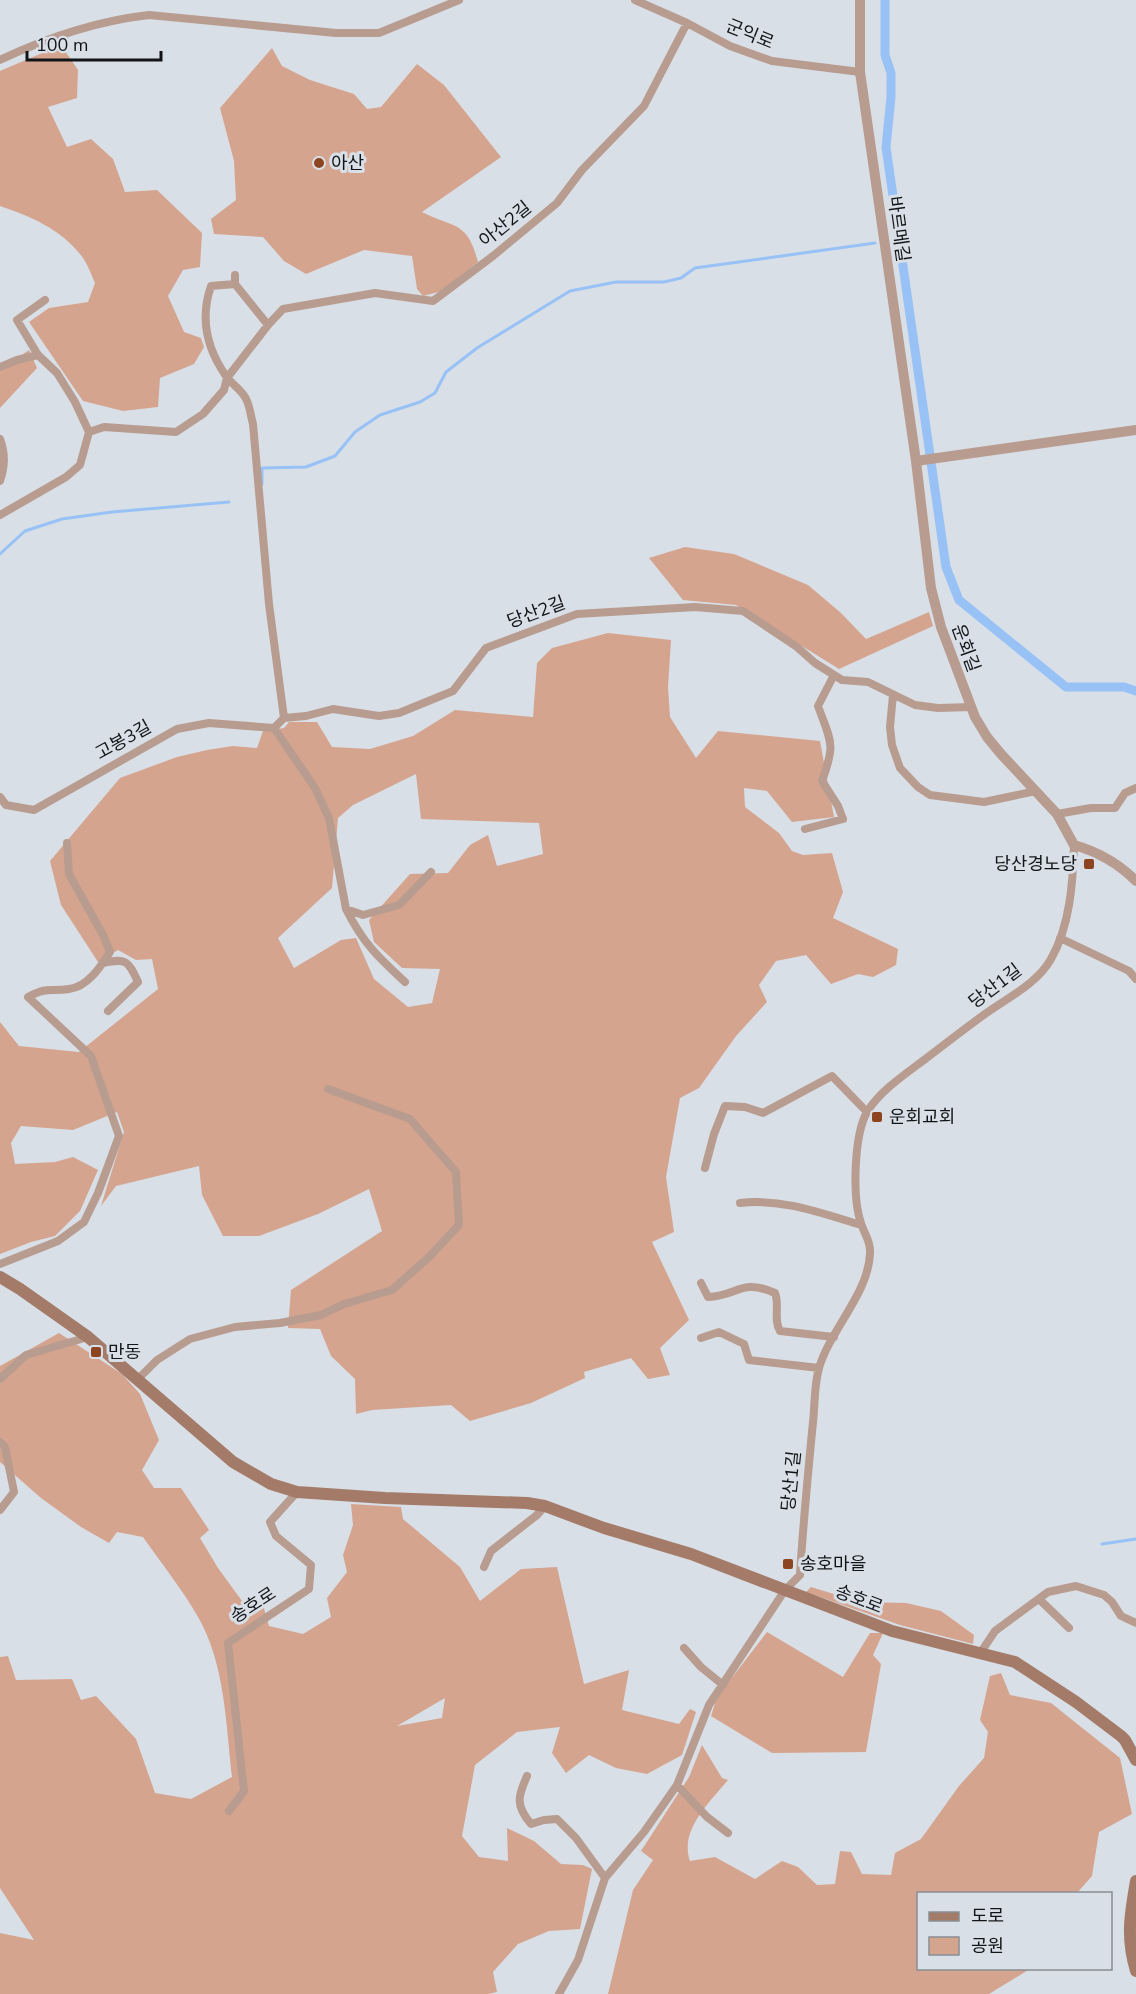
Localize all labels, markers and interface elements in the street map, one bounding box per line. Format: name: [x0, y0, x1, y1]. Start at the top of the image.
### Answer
street label: 군익로: [722, 14, 778, 54]
scale bar: [27, 24, 160, 62]
text: 100 m: [36, 33, 88, 57]
place label: 아산: [331, 151, 364, 175]
marker: 아산: [312, 156, 326, 170]
street label: 바르메길: [883, 195, 915, 263]
street label: 아산2길: [474, 196, 536, 252]
street label: 당산2길: [503, 590, 569, 634]
street label: 운회길: [946, 621, 986, 675]
street label: 고봉3길: [91, 715, 155, 765]
place label: 당산경노당: [994, 852, 1077, 876]
marker: 당산경노당: [1082, 857, 1096, 871]
street label: 당산1길: [964, 958, 1026, 1014]
place label: 운회교회: [889, 1105, 955, 1129]
marker: 운회교회: [870, 1110, 884, 1124]
place label: 만동: [108, 1340, 141, 1364]
marker: 만동: [89, 1345, 103, 1359]
street label: 당산1길: [776, 1450, 806, 1512]
place label: 송호마을: [800, 1552, 866, 1576]
marker: 송호마을: [781, 1557, 795, 1571]
street label: 송호로: [832, 1579, 886, 1619]
street label: 송호로: [226, 1581, 280, 1629]
legend: [917, 1892, 1112, 1970]
text: 도로: [971, 1904, 1004, 1928]
text: 공원: [971, 1934, 1004, 1958]

